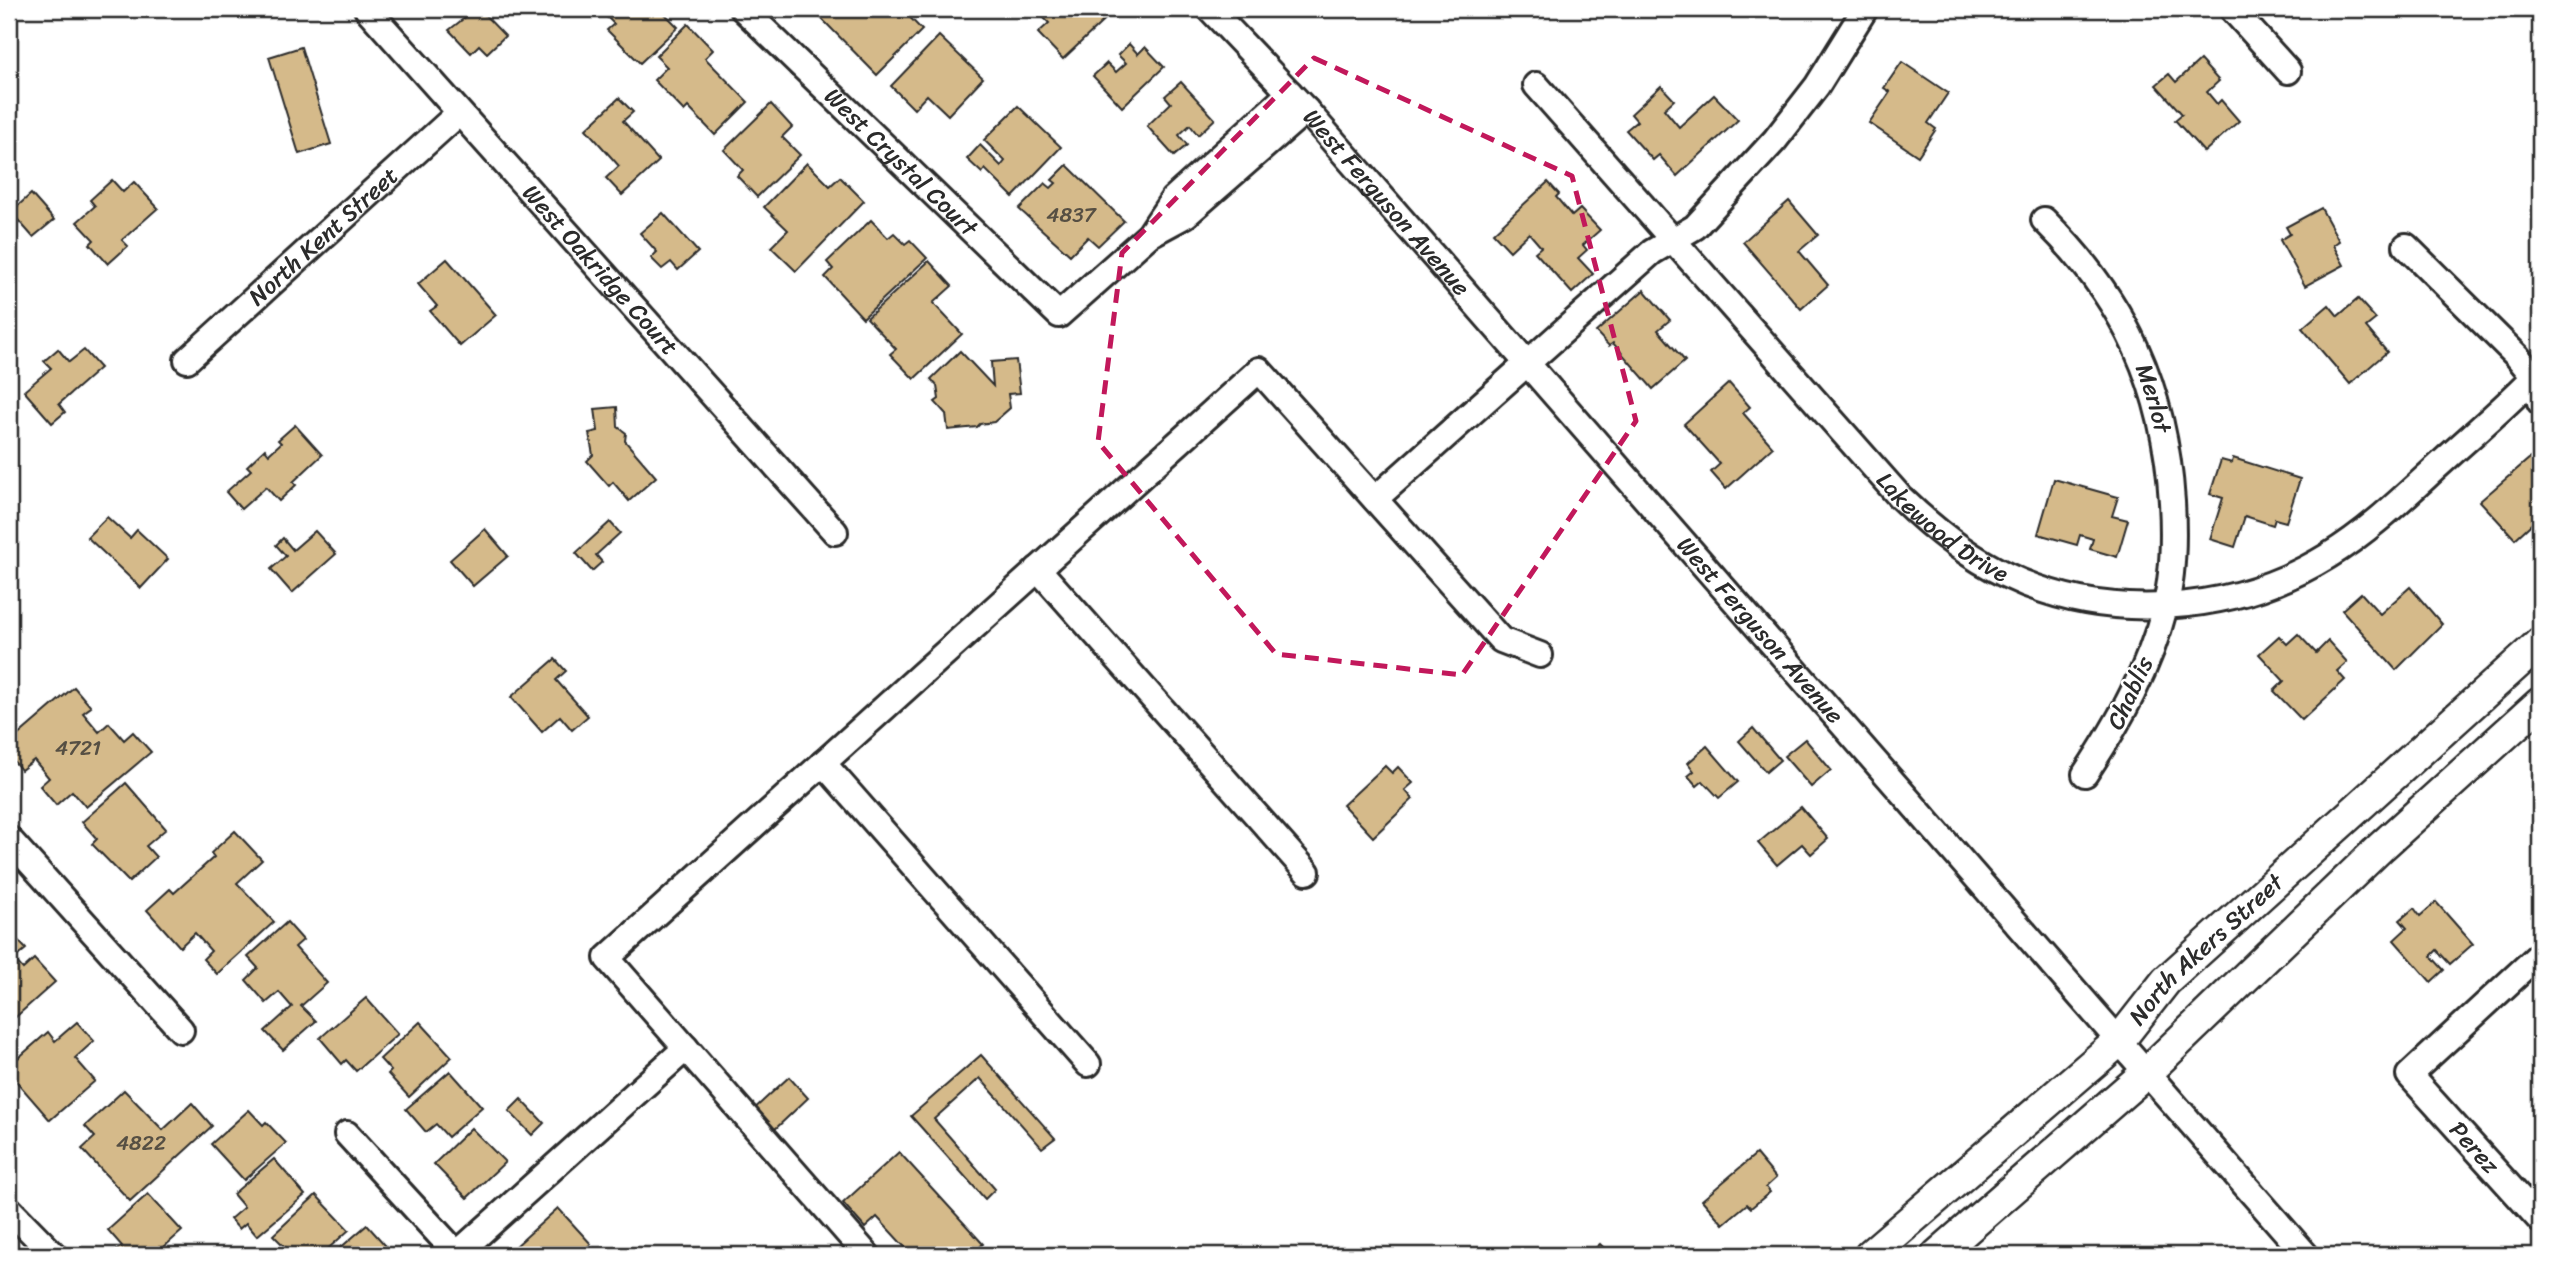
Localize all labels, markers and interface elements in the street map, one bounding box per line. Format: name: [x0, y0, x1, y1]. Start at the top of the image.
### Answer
street label: West Crystal Court: [814, 77, 989, 248]
street label: West Ferguson Avenue: [1292, 99, 1481, 306]
street label: North Kent Street: [238, 156, 408, 316]
street label: West Oakridge Court: [512, 174, 689, 366]
house number: 4837: [1046, 196, 1098, 234]
street label: Merlot: [2123, 358, 2184, 438]
street label: Lakewood Drive: [1865, 462, 2016, 594]
street label: West Ferguson Avenue: [1666, 526, 1855, 734]
street label: Chablis: [2095, 648, 2166, 737]
house number: 4721: [55, 729, 101, 767]
street label: North Akers Street: [2118, 862, 2294, 1035]
street label: Perez: [2439, 1111, 2511, 1184]
house number: 4822: [116, 1124, 166, 1162]

